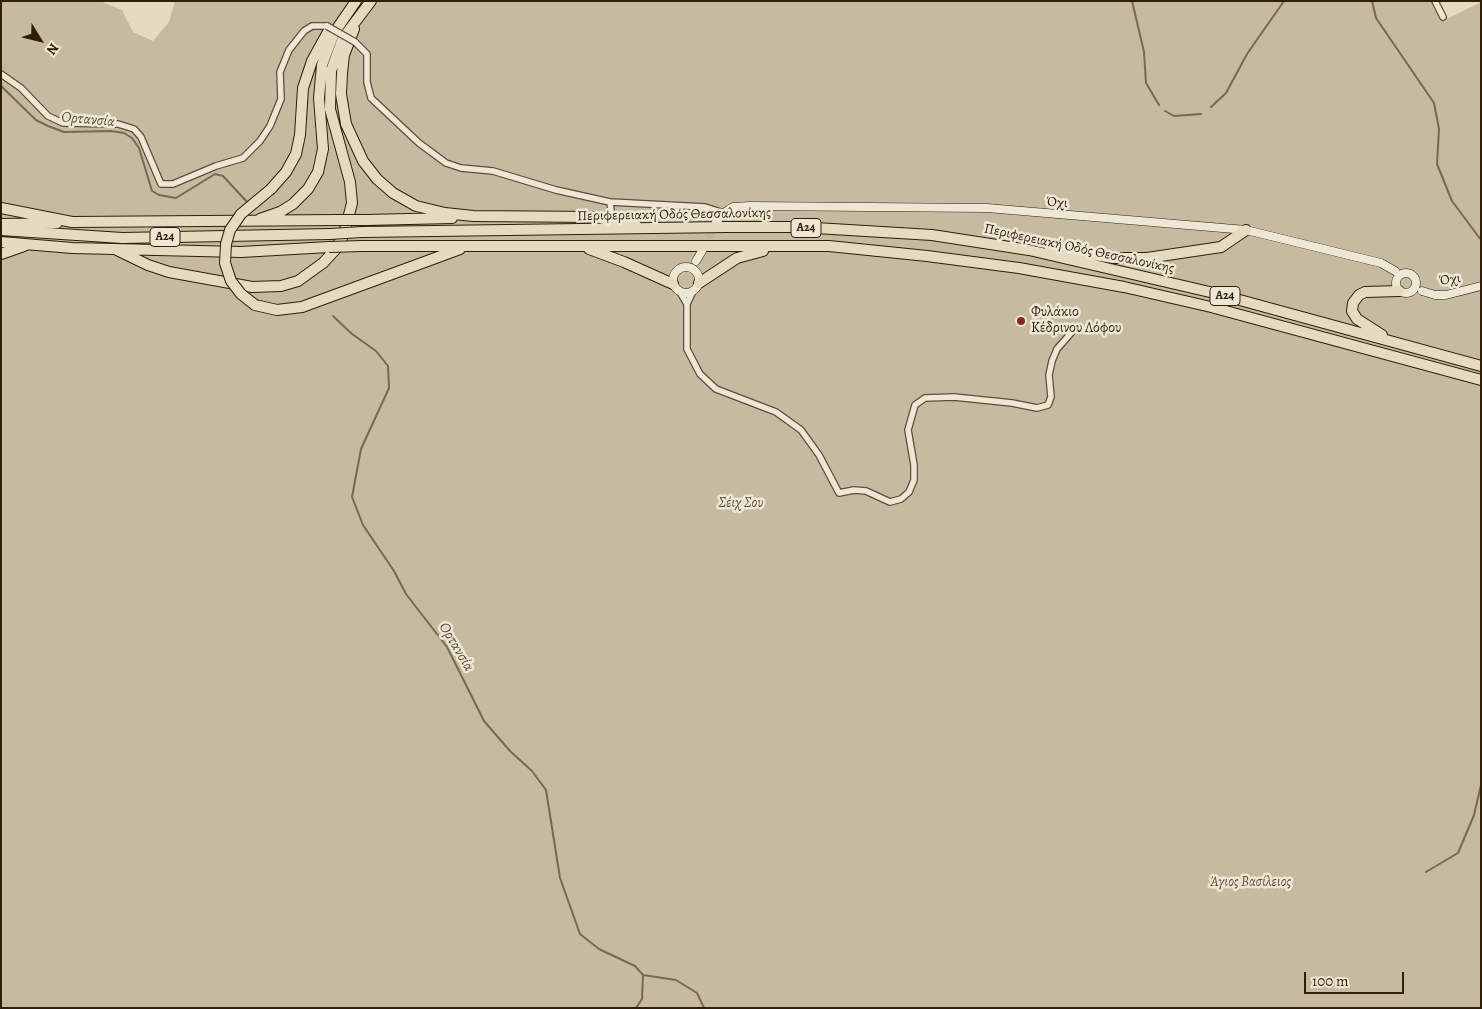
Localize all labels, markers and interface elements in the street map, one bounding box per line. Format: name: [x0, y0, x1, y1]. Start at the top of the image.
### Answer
north arrow: [15, 15, 65, 65]
text: N: [42, 39, 63, 59]
water label: Ορτανσία: [61, 109, 115, 131]
street label: Όχι: [1046, 194, 1068, 212]
street label: Περιφερειακή Οδός Θεσσαλονίκης: [577, 205, 771, 225]
road number: Α24: [791, 218, 821, 238]
street label: Περιφερειακή Οδός Θεσσαλονίκης: [982, 221, 1176, 277]
road number: Α24: [150, 228, 180, 246]
street label: Όχι: [1438, 270, 1462, 290]
road number: Α24: [1210, 286, 1240, 306]
place label: Φυλάκιο Κέδρινου Λόφου: [1031, 305, 1121, 338]
marker: Φυλάκιο Κέδρινου Λόφου: [1015, 315, 1027, 327]
park label: Σέιχ Σου: [719, 496, 763, 512]
water label: Ορτανσία: [434, 619, 478, 675]
park label: Άγιος Βασίλειος: [1209, 875, 1291, 891]
scale bar: [1307, 962, 1407, 994]
text: 100 m: [1312, 971, 1349, 991]

